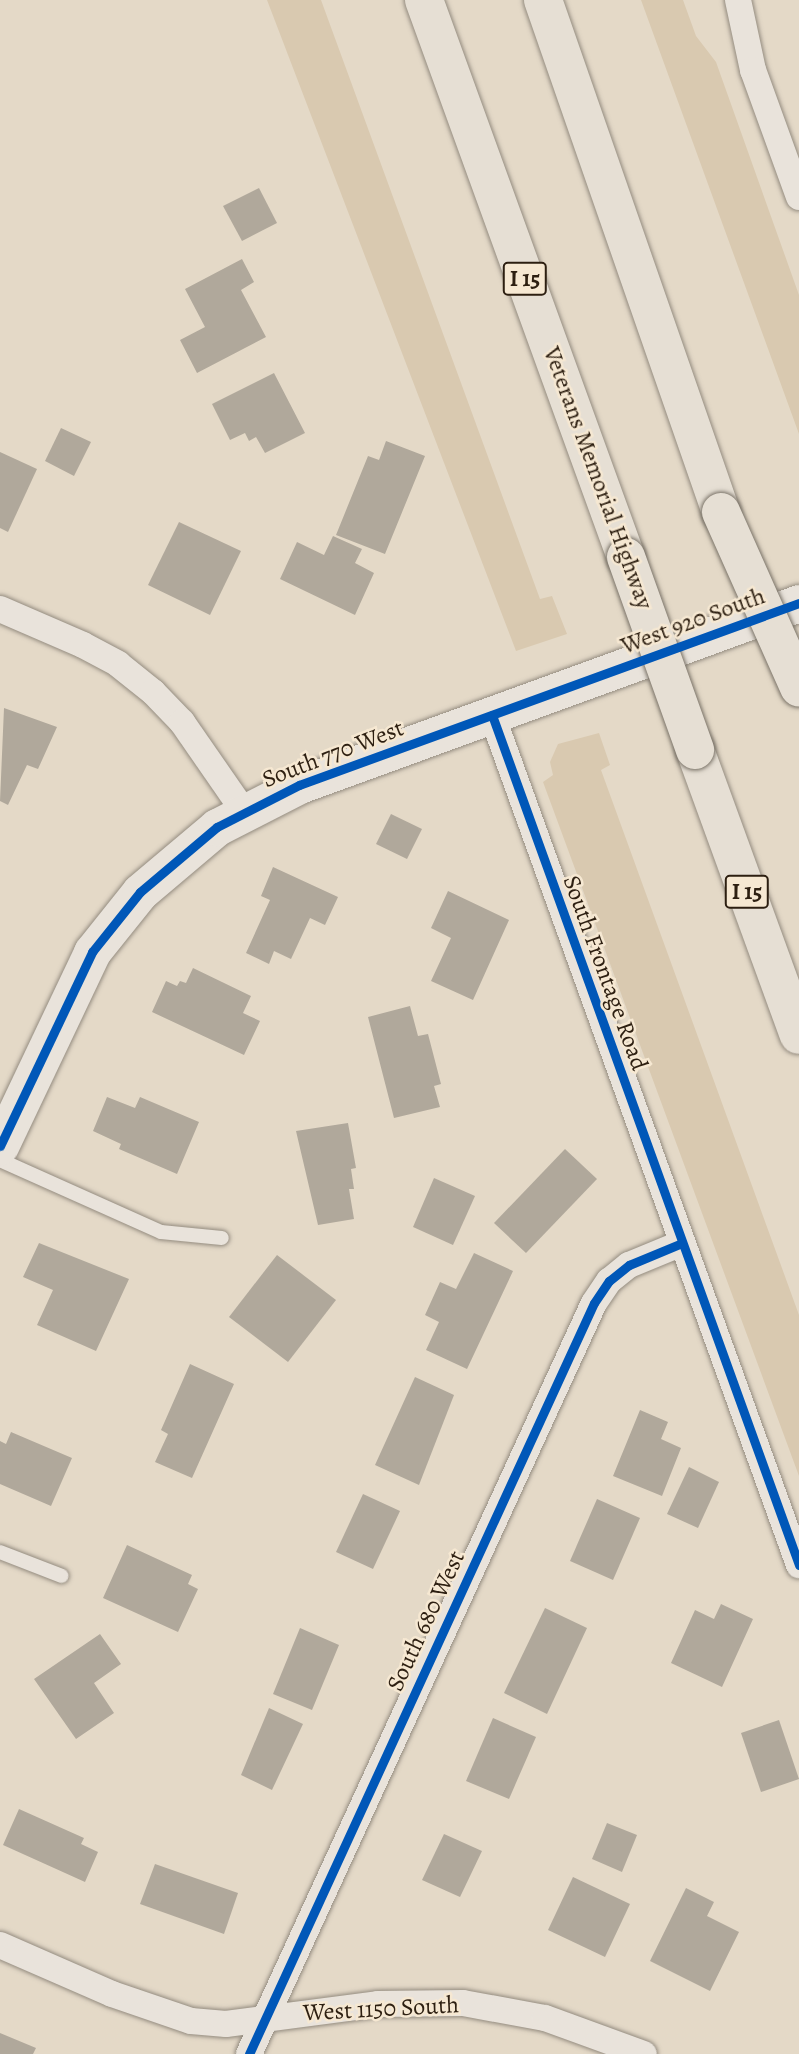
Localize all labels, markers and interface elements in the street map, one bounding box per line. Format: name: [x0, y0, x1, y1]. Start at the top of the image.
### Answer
road number: I 15: [502, 260, 548, 298]
street label: Veterans Memorial Highway: [537, 343, 659, 613]
street label: West 920 South: [617, 582, 769, 660]
street label: South 770 West: [258, 714, 408, 794]
street label: South Frontage Road: [556, 872, 654, 1074]
road number: I 15: [724, 872, 770, 912]
street label: South 680 West: [381, 1546, 471, 1696]
street label: West 1150 South: [302, 1991, 460, 2027]

